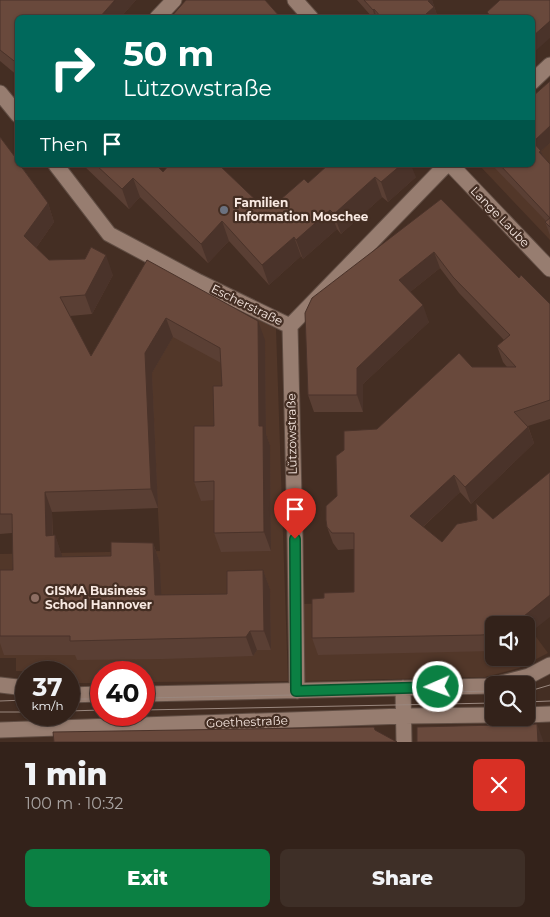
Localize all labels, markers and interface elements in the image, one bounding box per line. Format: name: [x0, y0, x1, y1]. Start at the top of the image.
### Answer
text: 50 m: [123, 32, 214, 75]
icon: right: [40, 35, 105, 100]
text: Lützowstraße: [123, 75, 272, 102]
icon: arrive: [98, 130, 126, 158]
text: Then: [40, 133, 88, 156]
street label: Lange Laube: [468, 183, 533, 250]
place label: Familien Information Moschee: [234, 195, 369, 224]
marker: Familien Information Moschee: [218, 204, 230, 216]
street label: Escherstraße: [209, 281, 286, 328]
street label: Lützowstraße: [283, 393, 300, 475]
pin: [274, 488, 316, 539]
icon: arrive: [281, 495, 309, 523]
place label: GISMA Business School Hannover: [45, 583, 152, 612]
marker: GISMA Business School Hannover: [29, 592, 41, 604]
map controls: [485, 616, 535, 726]
button: sound: [485, 616, 535, 666]
position arrow: [411, 660, 463, 712]
speed limit sign: 40: [90, 661, 155, 726]
text: 37: [32, 672, 63, 702]
button: search: [485, 676, 535, 726]
text: km/h: [31, 698, 64, 713]
street label: Goethestraße: [206, 713, 288, 730]
text: 1 min: [25, 756, 108, 793]
button: close: [473, 759, 525, 811]
text: 100 m · 10:32: [25, 794, 123, 813]
button: Exit: [25, 849, 270, 907]
button: Share: [280, 849, 525, 907]

